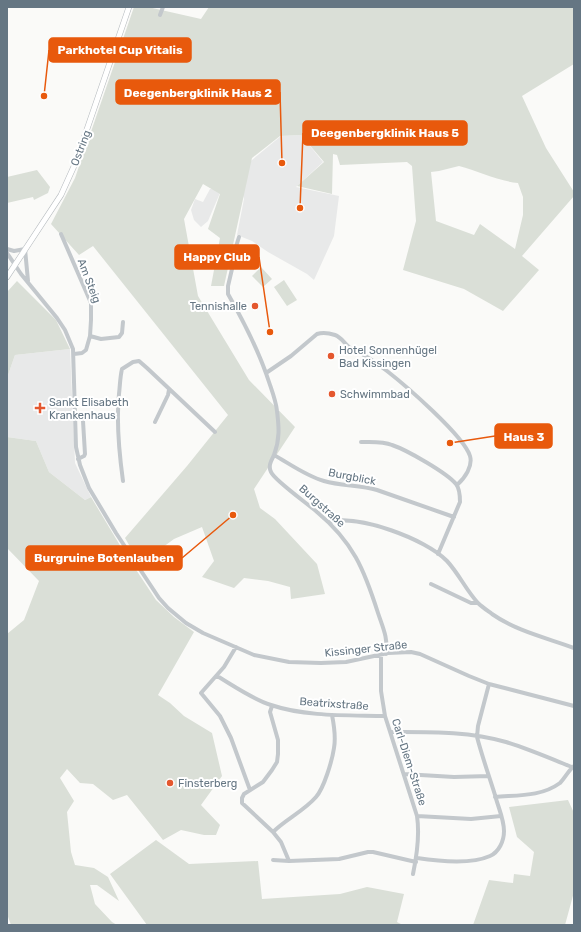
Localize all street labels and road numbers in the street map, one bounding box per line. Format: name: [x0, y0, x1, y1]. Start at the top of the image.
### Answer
street label: Ostring: [68, 128, 94, 168]
street label: Am Steig: [75, 257, 103, 305]
street label: Burgblick: [327, 466, 377, 488]
street label: Burgstraße: [296, 482, 348, 530]
street label: Kissinger Straße: [324, 638, 408, 660]
street label: Beatrixstraße: [299, 695, 369, 713]
street label: Carl-Diem-Straße: [389, 717, 429, 807]

